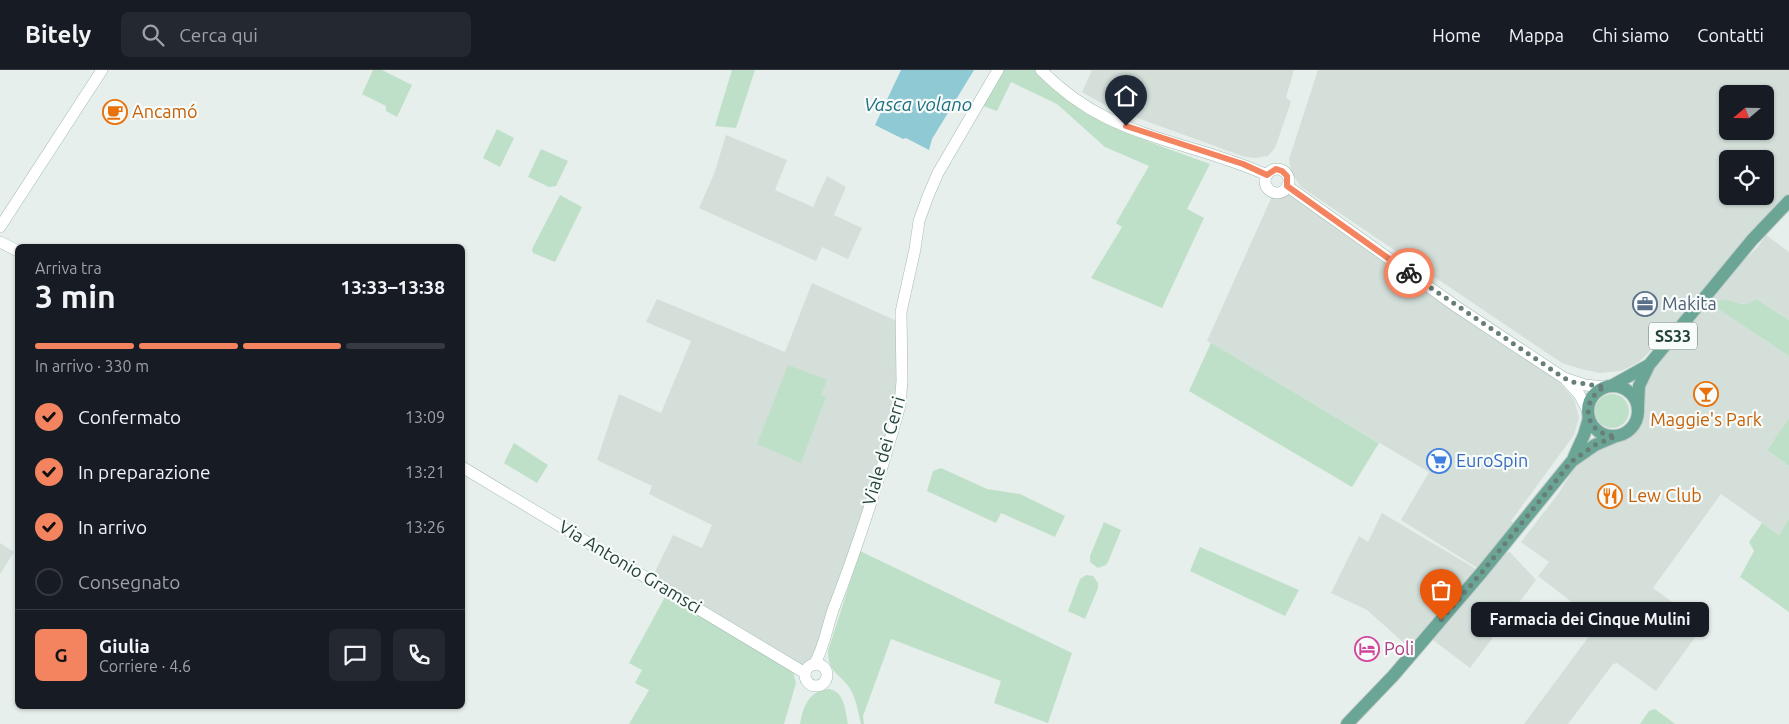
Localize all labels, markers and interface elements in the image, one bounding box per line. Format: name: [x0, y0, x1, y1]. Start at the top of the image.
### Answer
search box: [121, 12, 471, 57]
text: Bitely: [25, 21, 91, 48]
icon: search: [139, 21, 167, 49]
text: Cerca qui: [179, 24, 258, 46]
text: Home: [1432, 25, 1481, 45]
text: Mappa: [1509, 25, 1564, 45]
text: Chi siamo: [1592, 25, 1669, 45]
text: Contatti: [1697, 25, 1764, 45]
pin: [1105, 75, 1147, 126]
icon: home: [1112, 82, 1140, 110]
north arrow: [1719, 85, 1774, 140]
map controls: [1719, 85, 1774, 205]
water label: Vasca volano: [864, 93, 972, 115]
cafe icon: Ancamó: [102, 99, 128, 125]
place label: Ancamó: [132, 101, 198, 121]
button: locate: [1719, 150, 1774, 205]
courier: [1384, 248, 1434, 298]
text: Arriva tra: [35, 259, 102, 277]
icon: bike: [1395, 259, 1423, 287]
text: 13:33–13:38: [340, 276, 445, 298]
text: 3 min: [35, 278, 116, 314]
office icon: Makita: [1632, 291, 1658, 317]
place label: Makita: [1662, 293, 1717, 313]
road number: SS33: [1649, 322, 1697, 350]
text: In arrivo · 330 m: [35, 357, 149, 375]
bar icon: Maggie's Park: [1693, 381, 1719, 407]
street label: Viale dei Cerri: [858, 394, 908, 507]
icon: check: [35, 403, 63, 431]
text: Confermato: [78, 406, 181, 428]
text: 13:09: [405, 408, 445, 426]
place label: Maggie's Park: [1650, 409, 1762, 429]
supermarket icon: EuroSpin: [1426, 448, 1452, 474]
place label: EuroSpin: [1456, 450, 1528, 470]
icon: check: [35, 458, 63, 486]
text: In preparazione: [78, 461, 211, 483]
text: 13:21: [405, 463, 445, 481]
restaurant icon: Lew Club: [1597, 483, 1623, 509]
place label: Lew Club: [1628, 485, 1702, 505]
icon: check: [35, 513, 63, 541]
text: In arrivo: [78, 516, 147, 538]
street label: Via Antonio Gramsci: [556, 516, 705, 617]
text: 13:26: [405, 518, 445, 536]
pin: [1420, 569, 1462, 620]
text: Consegnato: [78, 571, 180, 593]
icon: bag: [1427, 576, 1455, 604]
callout: Farmacia dei Cinque Mulini: [1471, 602, 1708, 638]
text: Farmacia dei Cinque Mulini: [1490, 610, 1690, 628]
button: chat: [329, 629, 381, 681]
button: phone: [393, 629, 445, 681]
text: Giulia: [99, 635, 150, 657]
hotel icon: Poli: [1354, 636, 1380, 662]
place label: Poli: [1384, 638, 1414, 658]
text: G: [54, 644, 68, 666]
text: Corriere · 4.6: [99, 657, 191, 675]

